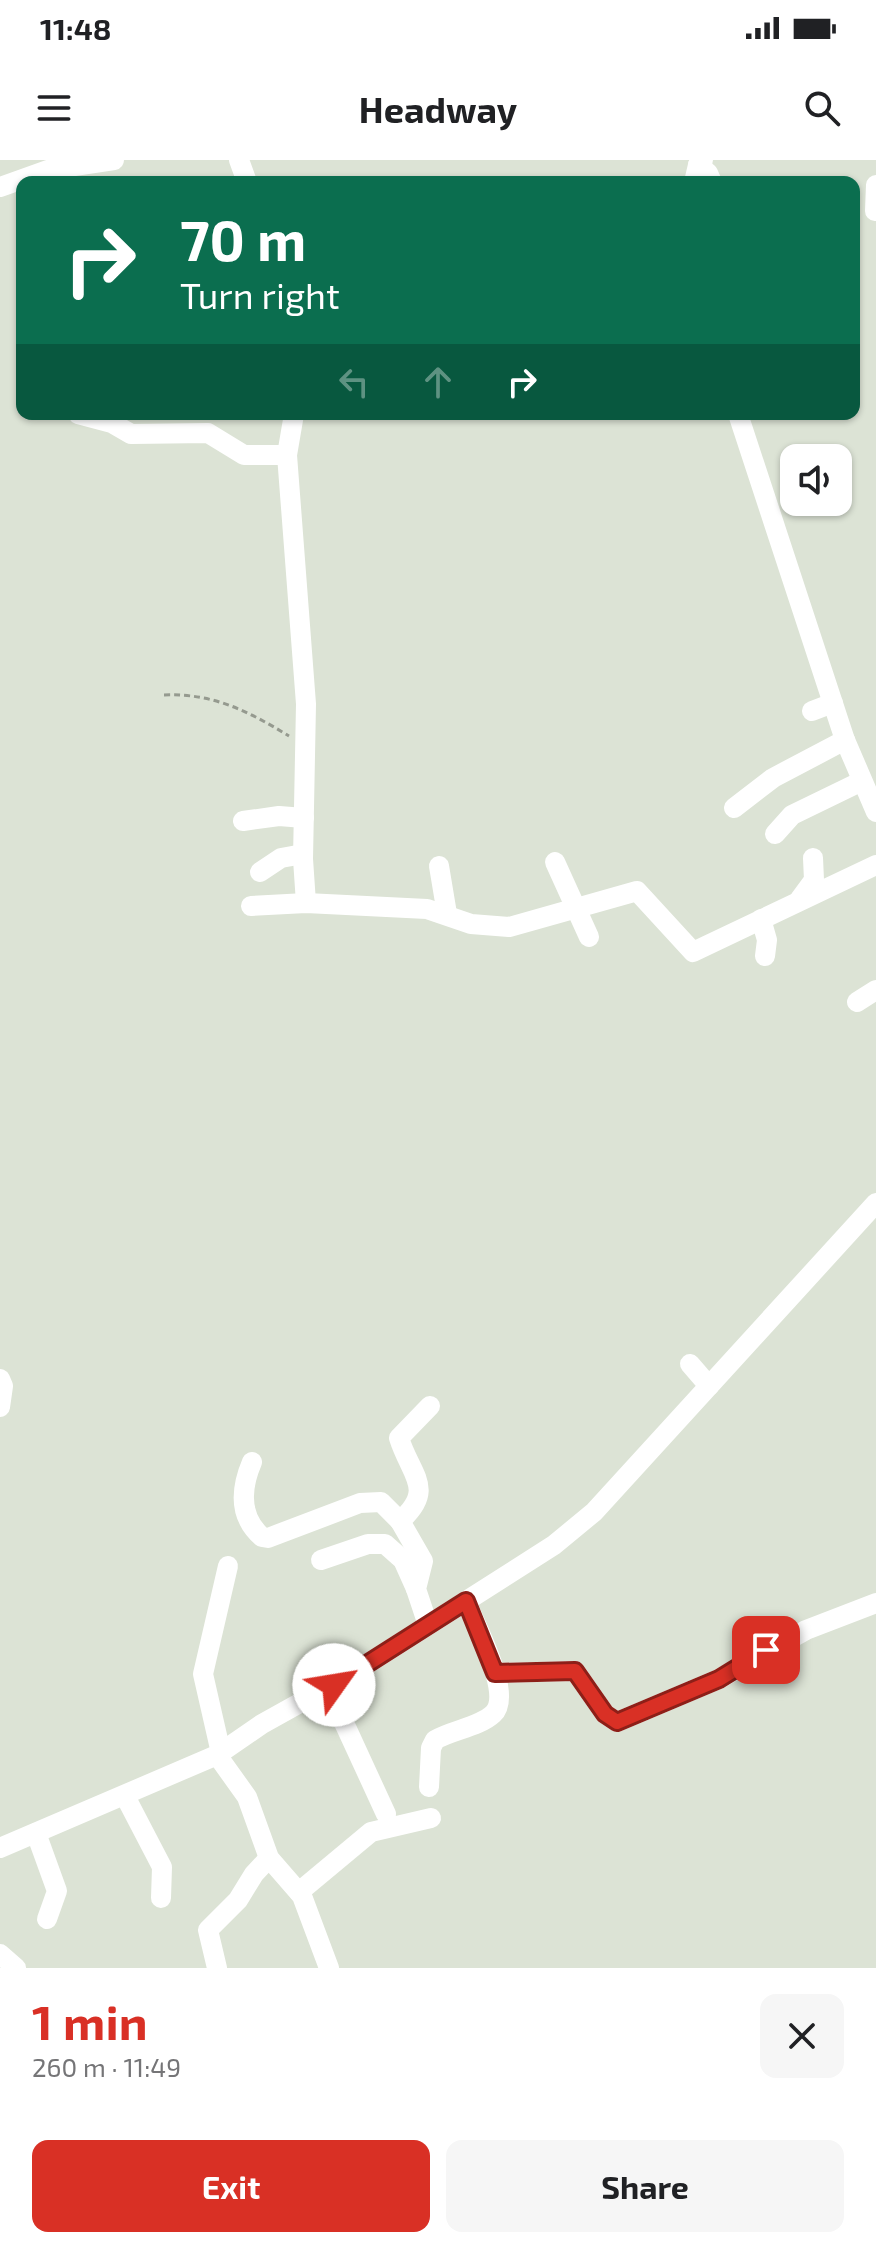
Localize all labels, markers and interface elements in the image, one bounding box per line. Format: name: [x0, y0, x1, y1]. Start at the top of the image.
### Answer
text: 11:48: [40, 10, 111, 46]
icon: menu: [32, 86, 76, 130]
icon: search: [800, 86, 844, 130]
text: Headway: [359, 87, 517, 130]
text: 70 m: [180, 205, 306, 272]
icon: right: [48, 208, 152, 312]
text: Turn right: [180, 273, 340, 316]
icon: left: [332, 360, 376, 404]
icon: ahead: [416, 360, 460, 404]
icon: right: [500, 360, 544, 404]
map controls: [780, 444, 852, 516]
button: sound: [780, 444, 852, 516]
pin: [732, 1616, 800, 1684]
icon: arrive: [744, 1628, 788, 1672]
position arrow: [292, 1643, 376, 1727]
text: 1 min: [32, 1992, 148, 2050]
button: close: [760, 1994, 844, 2078]
text: 260 m · 11:49: [32, 2051, 181, 2082]
button: Exit: [32, 2140, 430, 2232]
button: Share: [446, 2140, 844, 2232]

